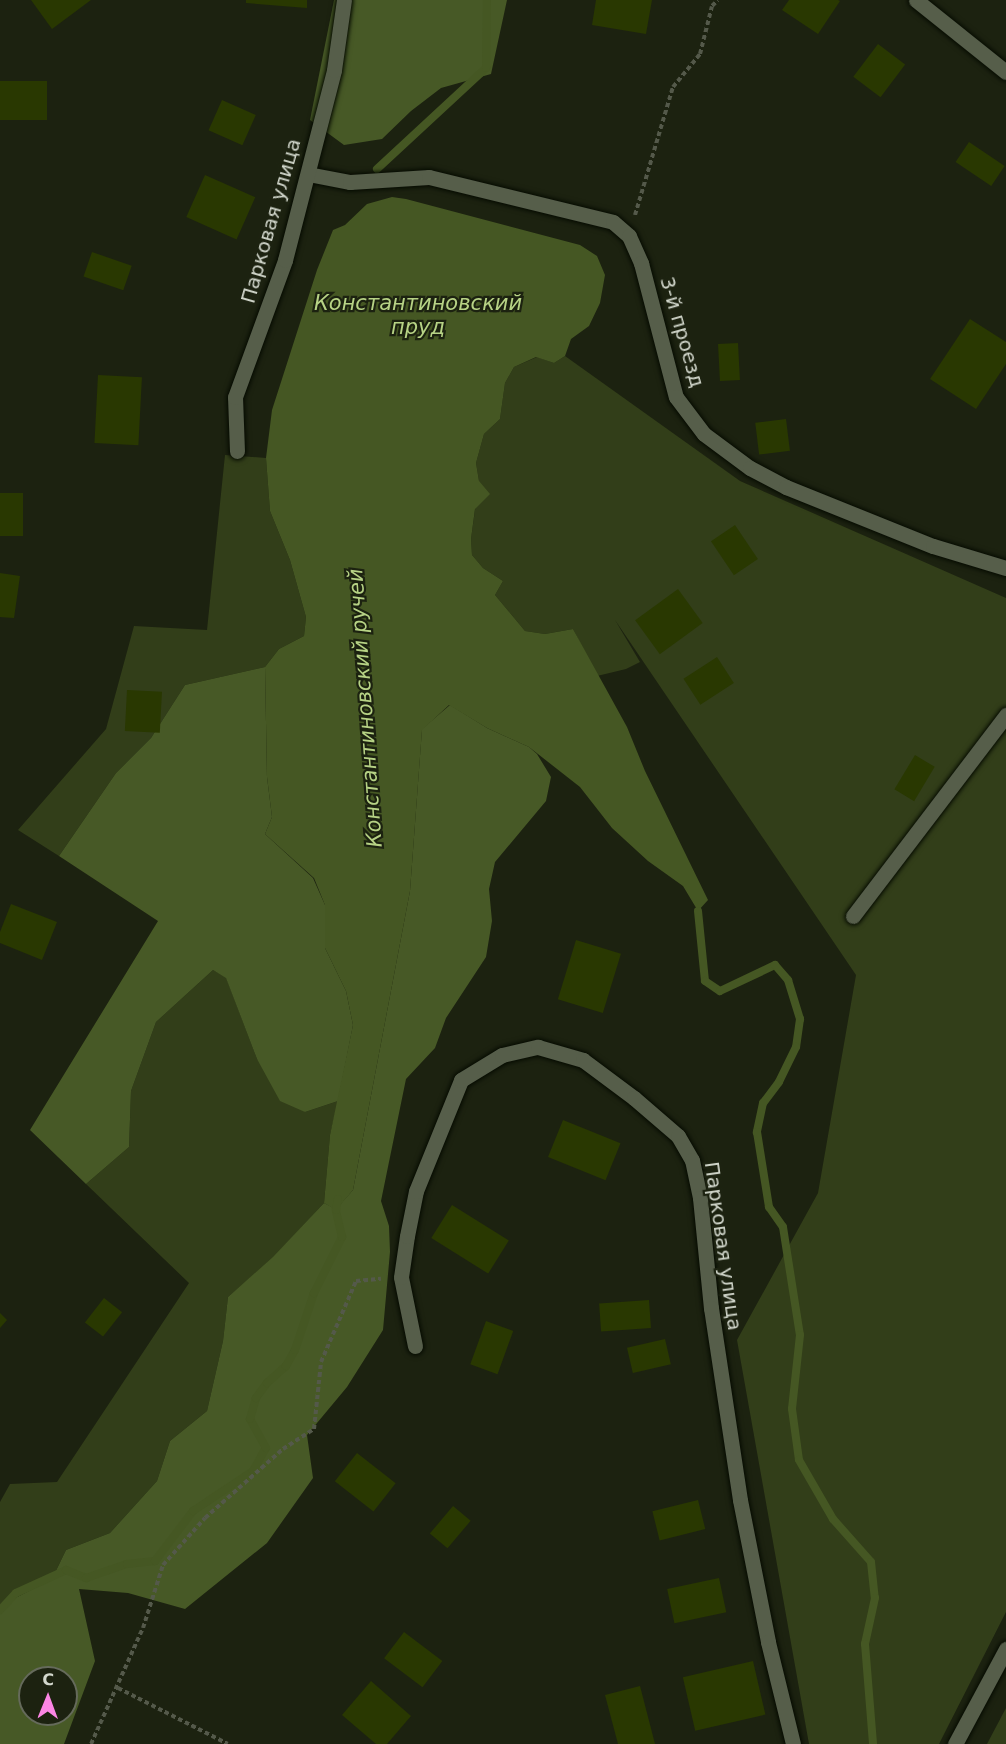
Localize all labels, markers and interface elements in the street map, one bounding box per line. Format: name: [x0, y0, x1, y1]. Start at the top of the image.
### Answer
street label: Парковая улица: [236, 136, 306, 306]
street label: 3-й проезд: [655, 274, 709, 390]
water label: Константиновский пруд: [314, 290, 522, 340]
water label: Константиновский ручей: [343, 568, 387, 848]
street label: Парковая улица: [699, 1160, 747, 1332]
north arrow: [18, 1666, 78, 1726]
text: С: [42, 1670, 54, 1689]

